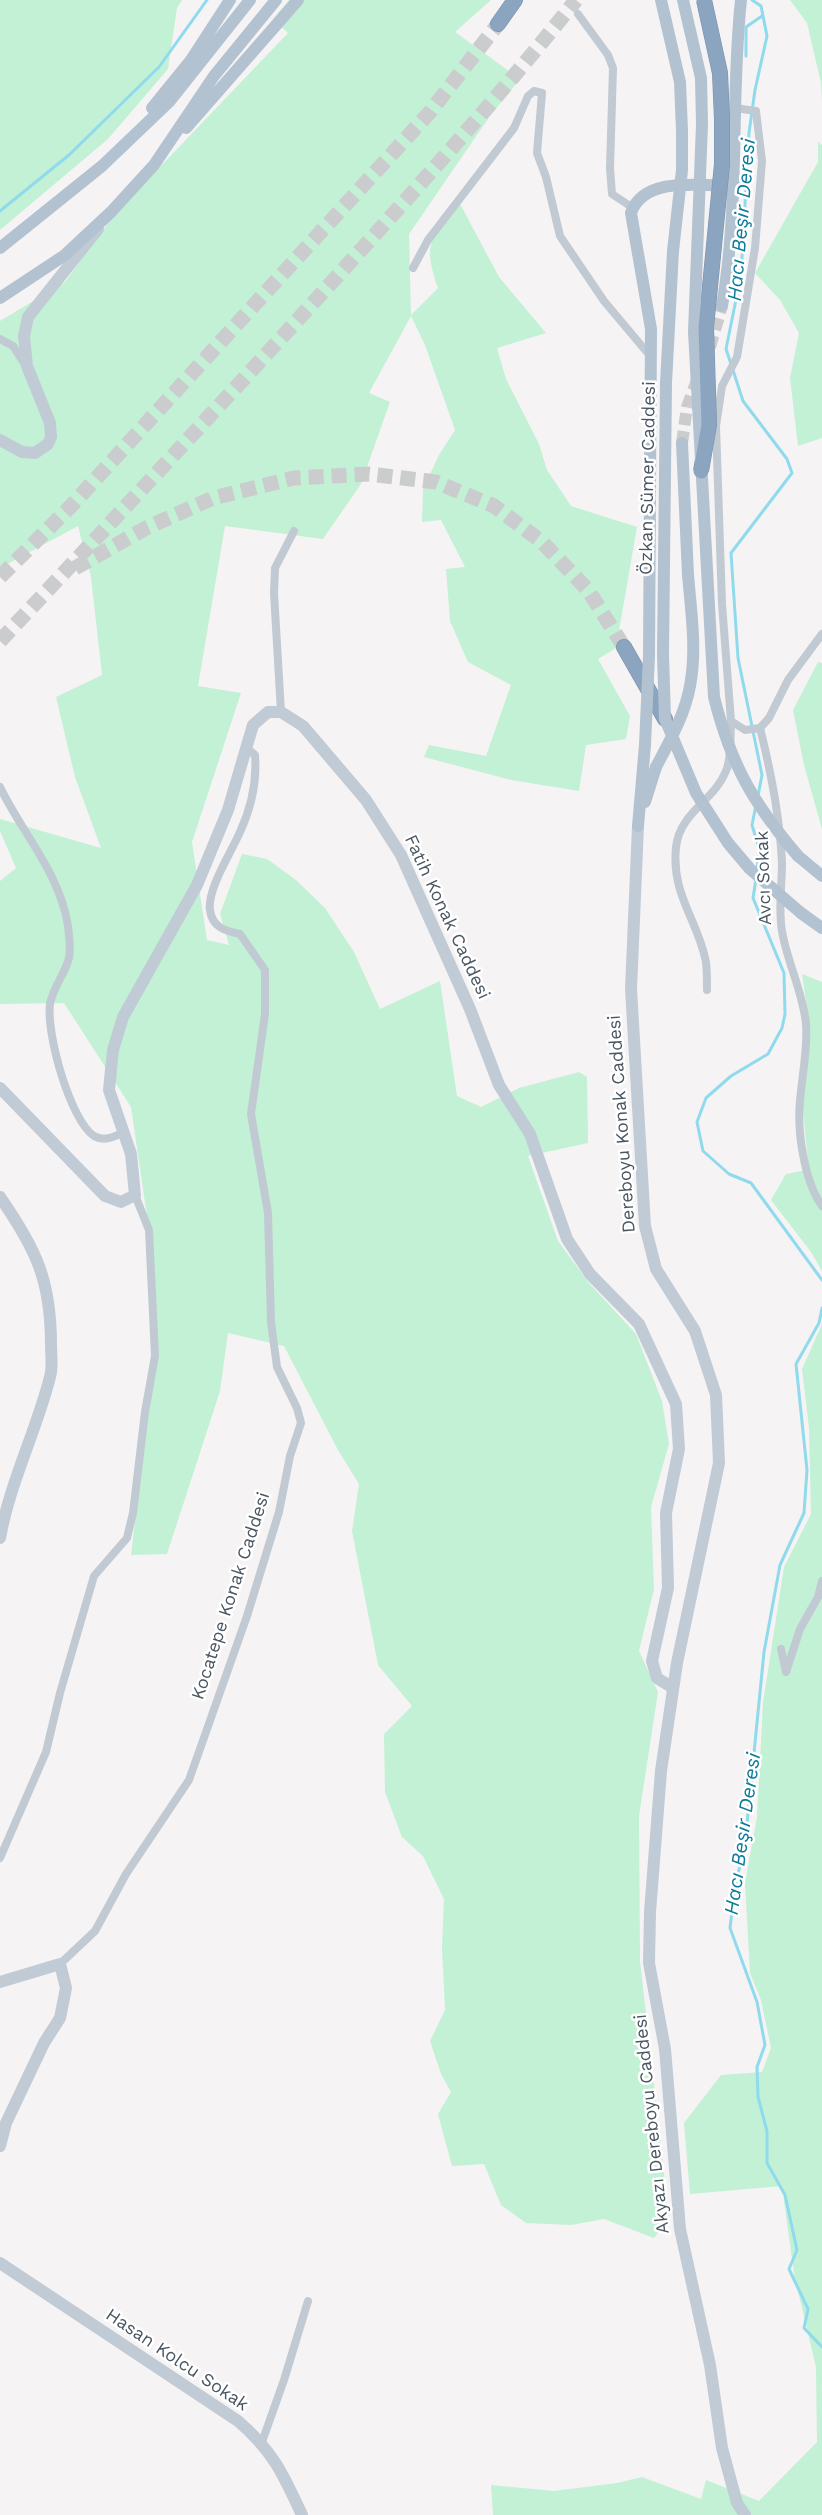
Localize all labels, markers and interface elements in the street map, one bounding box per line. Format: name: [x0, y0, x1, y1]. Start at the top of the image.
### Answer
water label: Hacı Beşir Deresi: [723, 138, 761, 302]
street label: Özkan Sümer Caddesi: [636, 381, 660, 575]
street label: Avcı Sokak: [752, 830, 776, 926]
street label: Fatih Konak Caddesi: [399, 831, 495, 1003]
street label: Dereboyu Konak Caddesi: [604, 1014, 640, 1234]
street label: Kocatepe Konak Caddesi: [187, 1490, 275, 1702]
water label: Hacı Beşir Deresi: [720, 1752, 766, 1916]
street label: Akyazı Dereboyu Caddesi: [630, 2013, 674, 2235]
street label: Hasan Kolcu Sokak: [101, 2304, 253, 2416]

